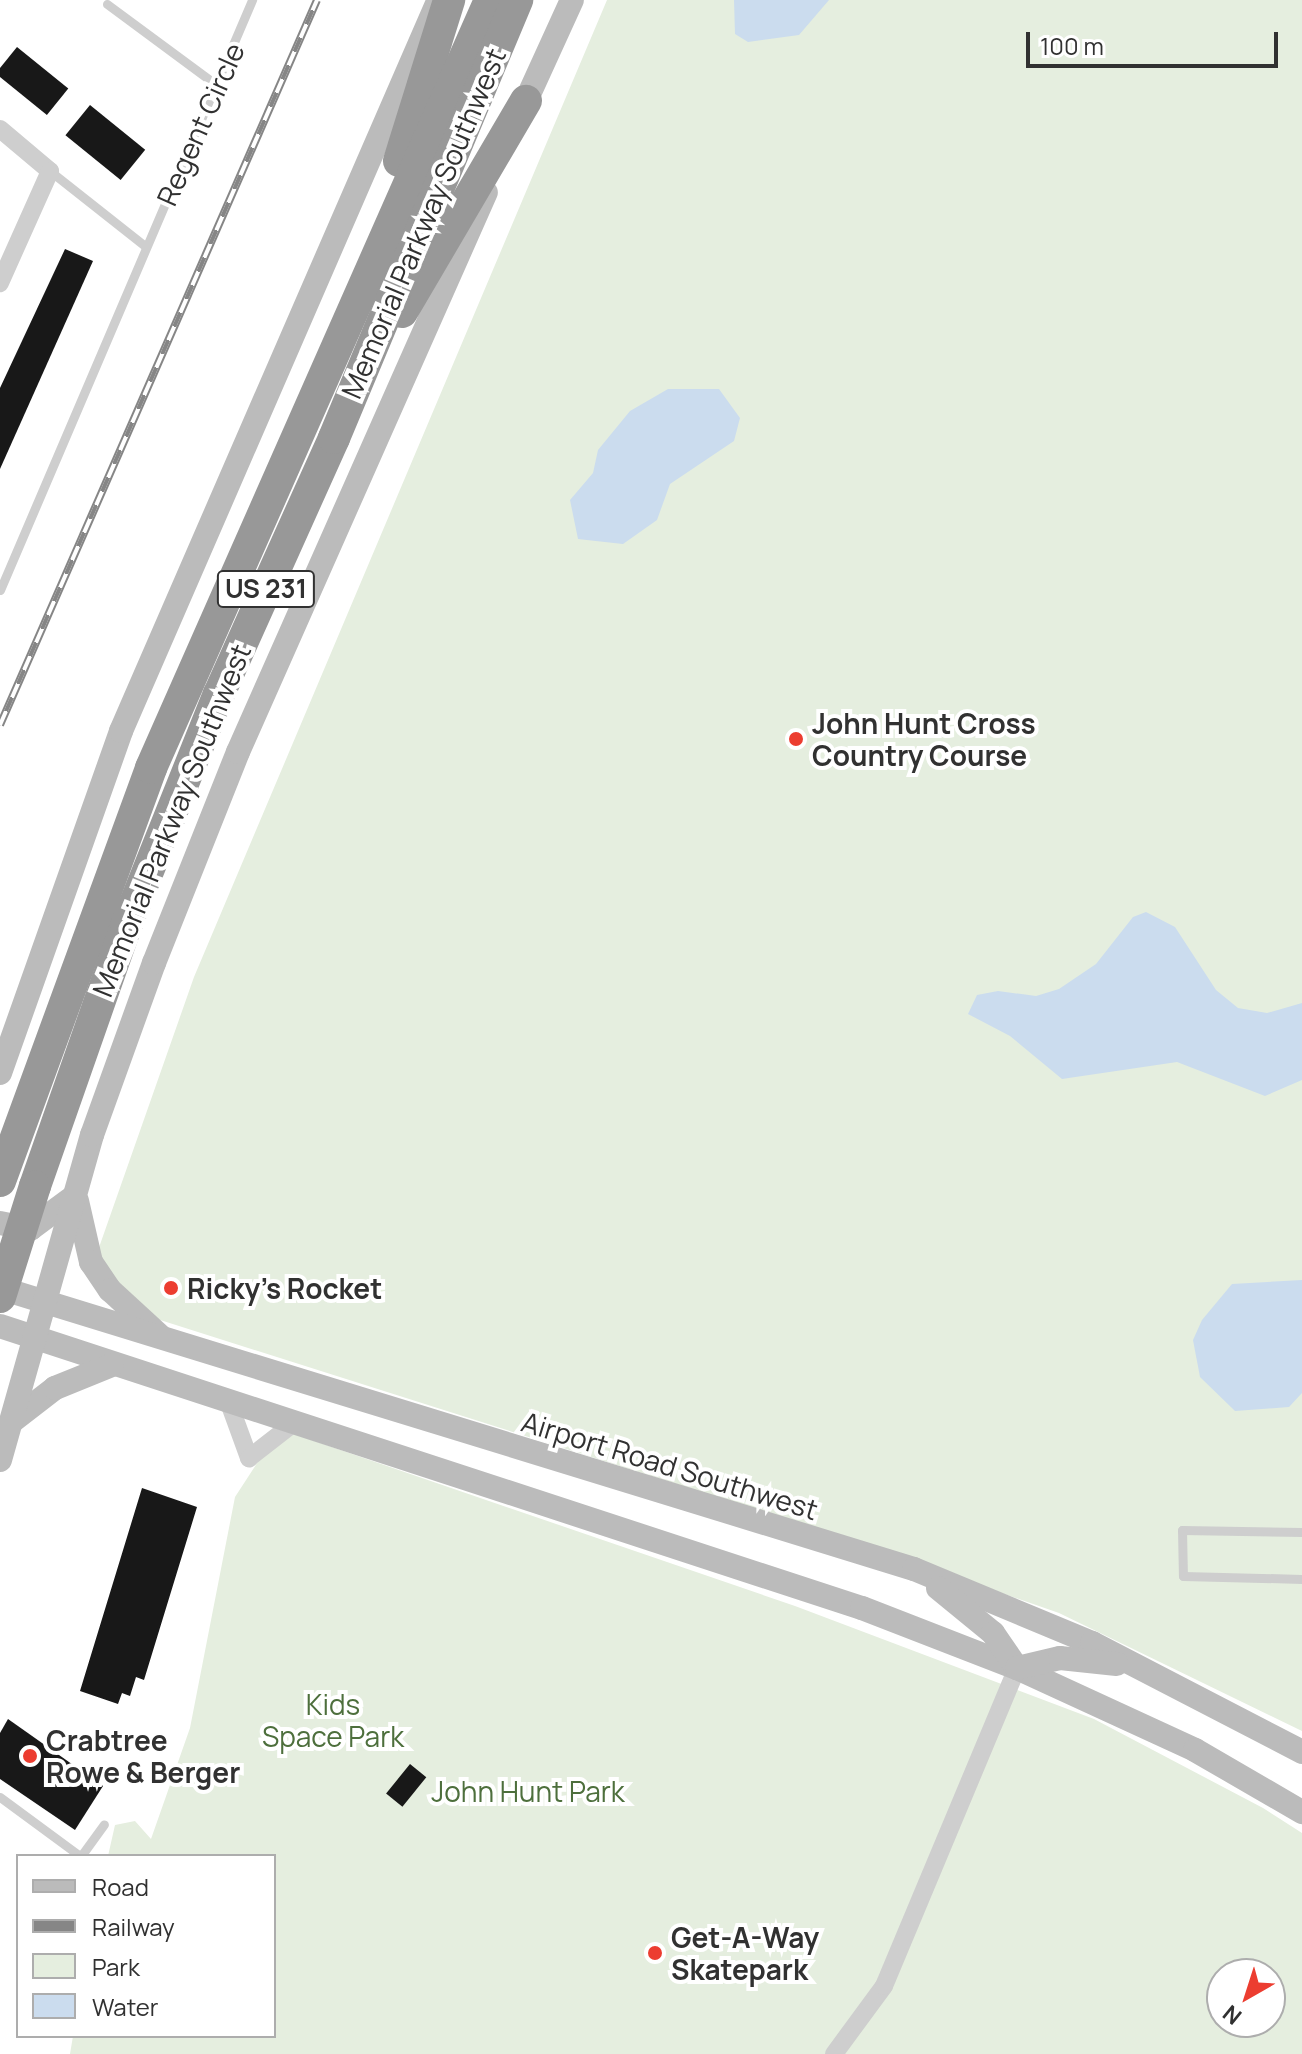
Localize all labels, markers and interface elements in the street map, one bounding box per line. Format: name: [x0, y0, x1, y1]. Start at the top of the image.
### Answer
scale bar: [1030, 16, 1282, 66]
text: 100 m: [1040, 29, 1104, 62]
street label: Regent Circle: [149, 38, 251, 210]
street label: Memorial Parkway Southwest: [334, 43, 512, 403]
road number: US 231: [216, 567, 316, 611]
street label: Memorial Parkway Southwest: [85, 639, 257, 1001]
place label: John Hunt Cross Country Course: [812, 706, 1036, 772]
marker: John Hunt Cross Country Course: [787, 730, 805, 748]
place label: Ricky's Rocket: [187, 1271, 382, 1305]
marker: Ricky's Rocket: [162, 1279, 180, 1297]
street label: Airport Road Southwest: [518, 1404, 822, 1526]
park label: Kids Space Park: [262, 1687, 404, 1753]
place label: Crabtree Rowe & Berger: [46, 1723, 240, 1789]
marker: Crabtree Rowe & Berger: [21, 1747, 39, 1765]
park label: John Hunt Park: [431, 1774, 625, 1808]
legend: [16, 1854, 276, 2038]
text: Road: [92, 1870, 149, 1903]
text: Railway: [92, 1910, 175, 1943]
place label: Get-A-Way Skatepark: [671, 1920, 819, 1986]
marker: Get-A-Way Skatepark: [646, 1944, 664, 1962]
text: Park: [92, 1950, 140, 1983]
north arrow: [1206, 1958, 1286, 2038]
text: Water: [92, 1990, 159, 2023]
text: N: [1217, 1998, 1248, 2032]

